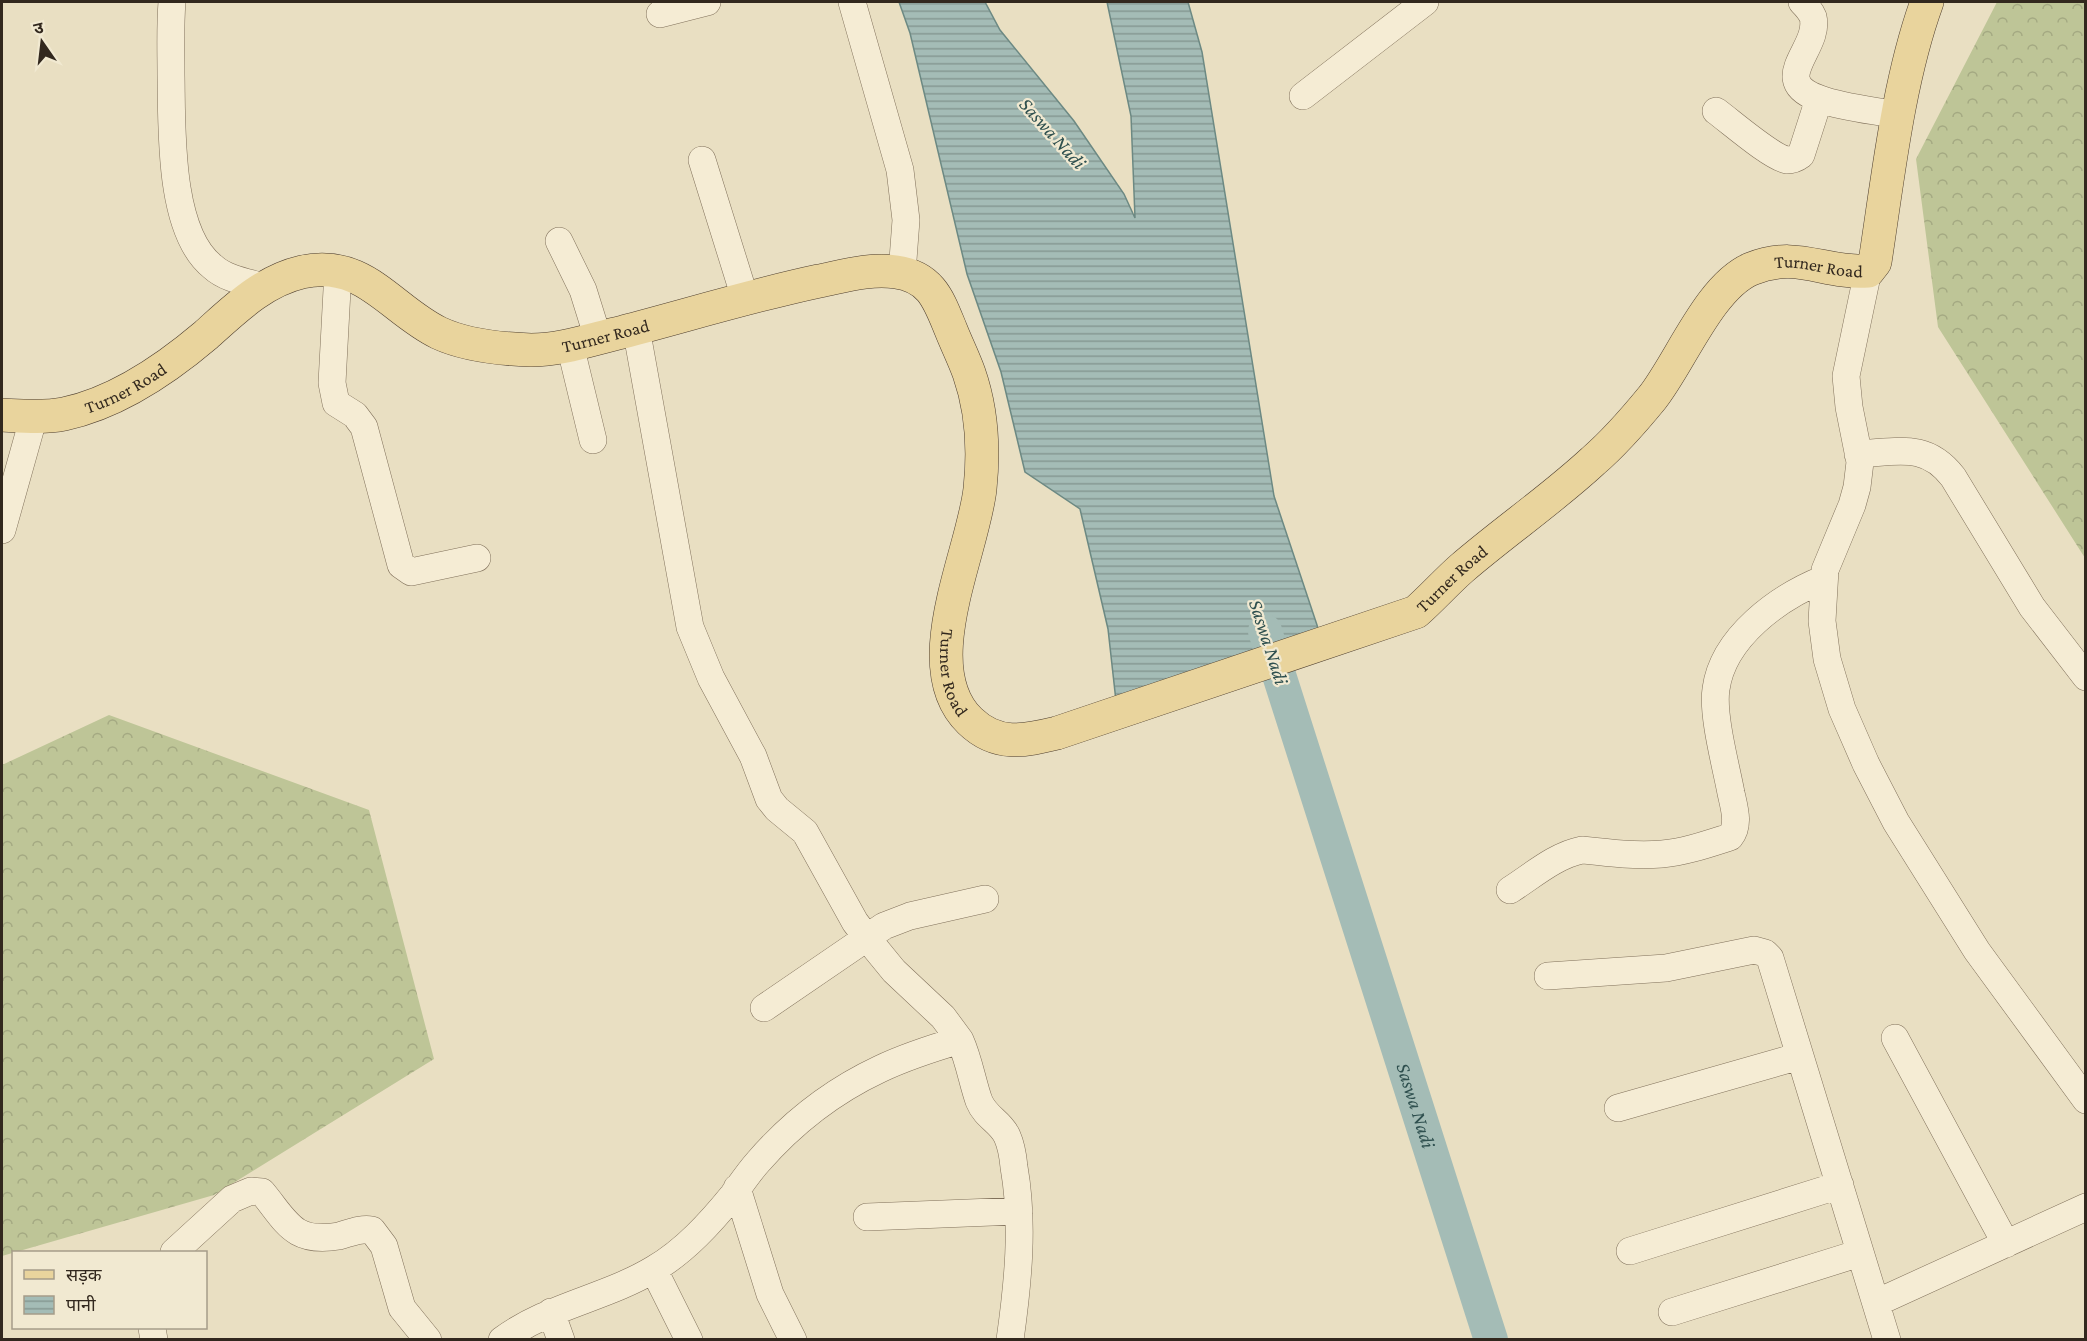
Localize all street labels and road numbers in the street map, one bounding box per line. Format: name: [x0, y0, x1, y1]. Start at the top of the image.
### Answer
street label: Turner Road: [1773, 252, 1864, 281]
street label: Turner Road: [560, 315, 652, 357]
street label: Turner Road: [82, 359, 171, 418]
street label: Turner Road: [1412, 541, 1492, 617]
street label: Turner Road: [936, 628, 972, 721]

